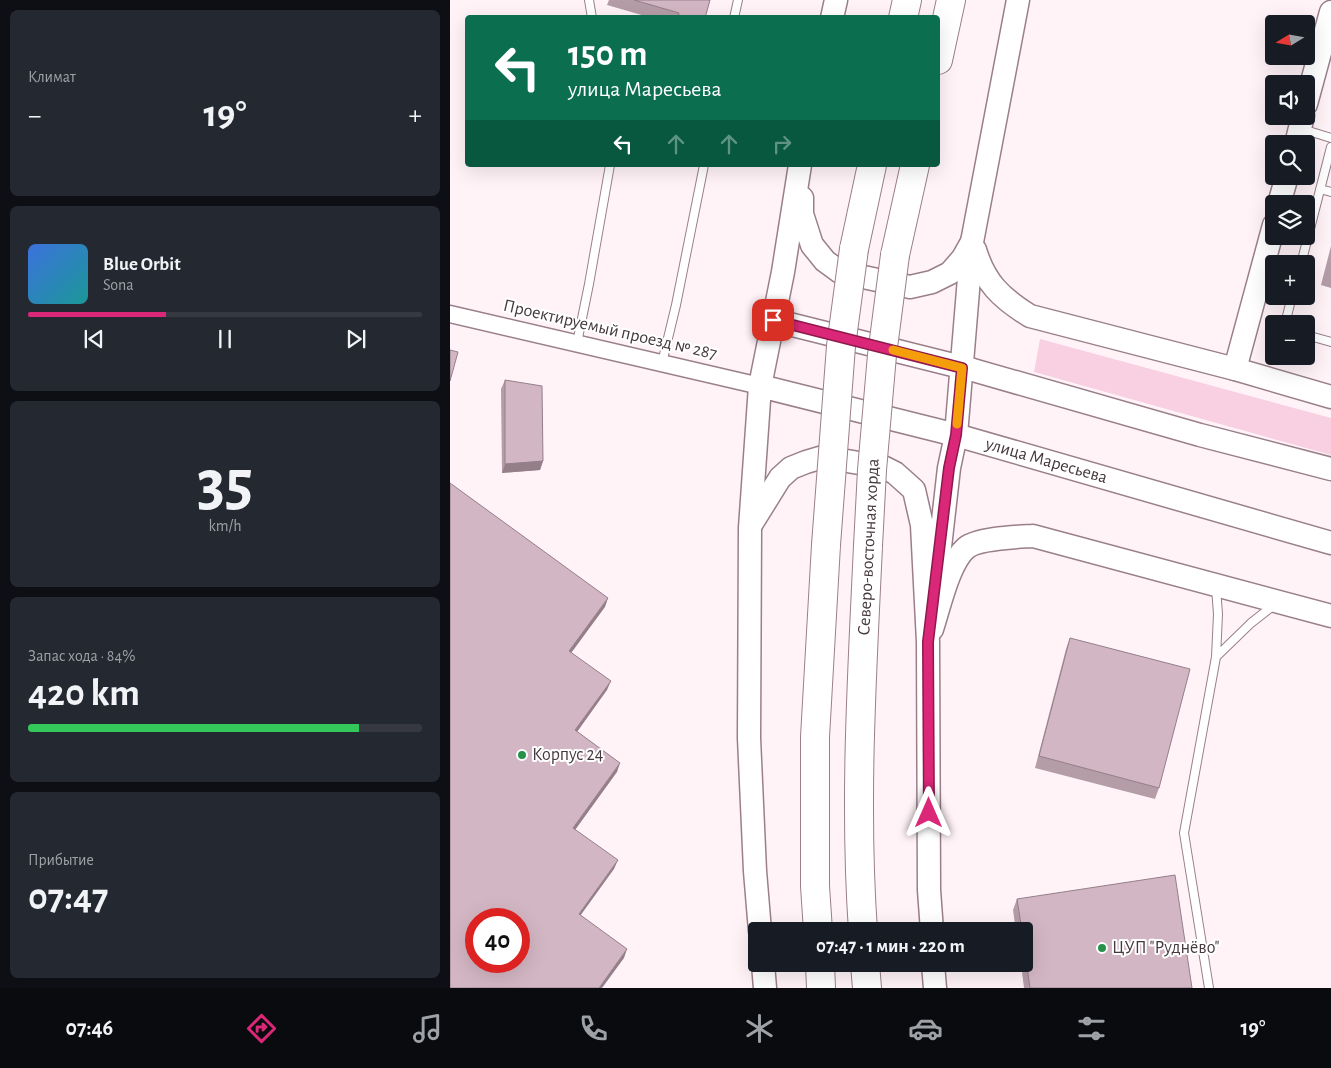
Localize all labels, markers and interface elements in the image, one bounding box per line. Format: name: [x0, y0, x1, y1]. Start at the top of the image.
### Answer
north arrow: [1265, 15, 1315, 65]
map controls: [1265, 15, 1315, 365]
icon: left: [485, 35, 550, 100]
text: 150 m: [568, 37, 648, 72]
text: Климат: [28, 69, 76, 85]
button: sound: [1265, 75, 1315, 125]
text: улица Маресьева: [568, 78, 722, 100]
text: 19°: [203, 96, 247, 134]
text: −: [28, 102, 41, 130]
text: +: [409, 102, 422, 130]
icon: left: [609, 130, 637, 158]
icon: ahead: [662, 130, 690, 158]
icon: ahead: [715, 130, 743, 158]
icon: right: [768, 130, 796, 158]
button: search: [1265, 135, 1315, 185]
button: layers: [1265, 195, 1315, 245]
text: Blue Orbit: [103, 255, 181, 274]
button: +: [1265, 255, 1315, 305]
text: Sona: [103, 277, 134, 293]
street label: Проектируемый проезд № 287: [501, 297, 719, 363]
pin: [752, 299, 794, 341]
icon: arrive: [759, 306, 787, 334]
button: −: [1265, 315, 1315, 365]
icon: previous: [80, 325, 108, 353]
icon: pause: [211, 325, 239, 353]
icon: next: [342, 325, 370, 353]
street label: улица Маресьева: [982, 435, 1109, 487]
text: 35: [197, 452, 253, 517]
street label: Северо-восточная хорда: [855, 458, 883, 636]
text: km/h: [208, 518, 242, 534]
text: Запас хода · 84%: [28, 648, 135, 664]
text: 420 km: [28, 675, 140, 713]
place label: Корпус 24: [532, 746, 604, 764]
marker: Корпус 24: [516, 749, 528, 761]
position arrow: [902, 786, 954, 838]
text: Прибытие: [28, 852, 94, 868]
text: 07:47: [28, 879, 108, 917]
speed limit sign: 40: [465, 908, 530, 973]
text: 07:47 · 1 мин · 220 m: [816, 937, 965, 956]
place label: ЦУП "Руднёво": [1112, 939, 1219, 957]
marker: ЦУП "Руднёво": [1096, 942, 1108, 954]
icon: directions: [244, 1011, 279, 1046]
icon: music: [410, 1011, 445, 1046]
icon: phone: [576, 1011, 611, 1046]
icon: climate: [742, 1011, 777, 1046]
icon: car: [908, 1011, 943, 1046]
icon: filters: [1074, 1011, 1109, 1046]
text: 07:46: [66, 1017, 113, 1039]
text: 19°: [1240, 1017, 1265, 1039]

